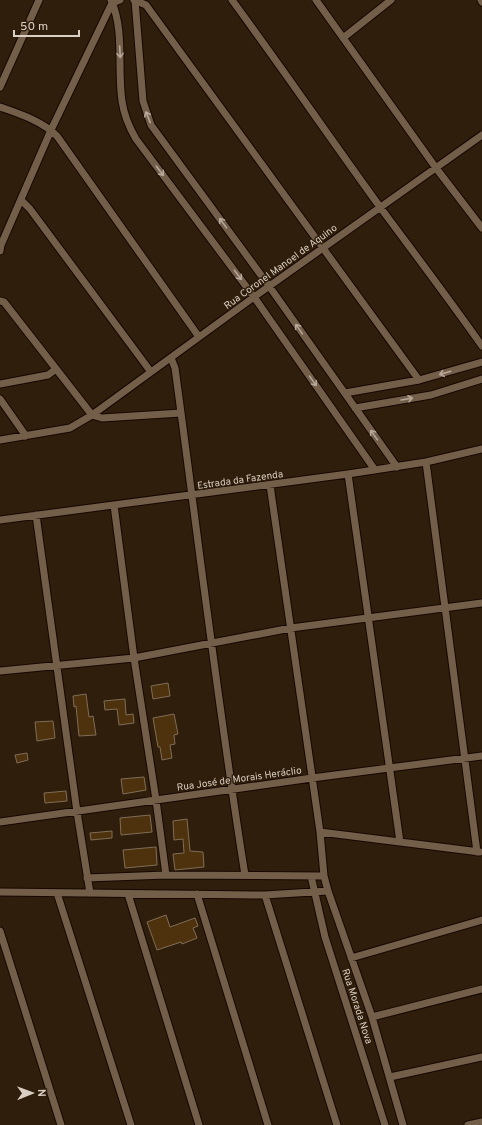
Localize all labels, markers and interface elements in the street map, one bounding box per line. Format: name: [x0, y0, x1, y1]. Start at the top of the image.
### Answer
scale bar: [14, 12, 79, 38]
text: 50 m: [20, 19, 48, 35]
one-way arrow: [116, 45, 123, 58]
one-way arrow: [144, 112, 151, 124]
one-way arrow: [156, 165, 164, 176]
one-way arrow: [219, 218, 227, 229]
street label: Rua Coronel Manoel de Aquino: [222, 221, 340, 313]
one-way arrow: [234, 270, 242, 281]
one-way arrow: [295, 323, 303, 334]
one-way arrow: [438, 370, 451, 377]
one-way arrow: [309, 376, 317, 387]
one-way arrow: [400, 395, 413, 403]
one-way arrow: [370, 430, 378, 441]
street label: Estrada da Fazenda: [196, 468, 284, 493]
street label: Rua José de Morais Heráclio: [176, 764, 303, 795]
street label: Rua Morada Nova: [338, 967, 375, 1046]
north arrow: [12, 1073, 52, 1113]
text: N: [34, 1089, 48, 1097]

